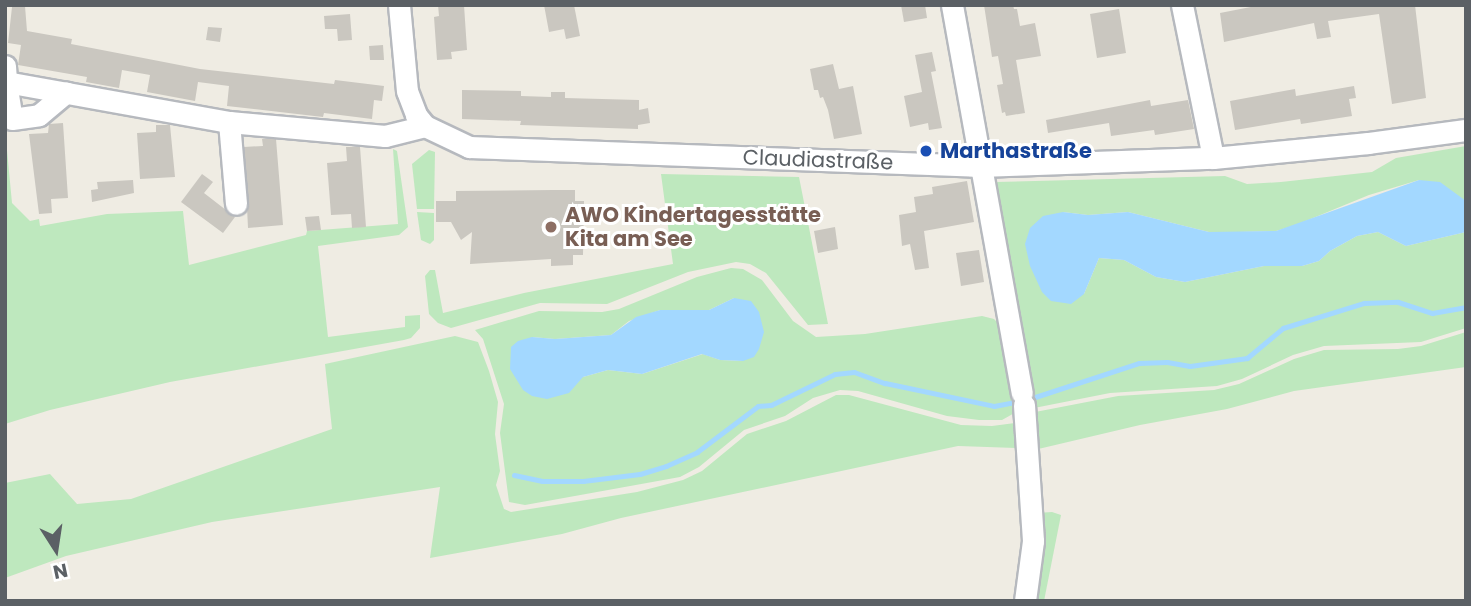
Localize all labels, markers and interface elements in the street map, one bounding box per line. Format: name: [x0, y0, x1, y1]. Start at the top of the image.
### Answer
place label: Marthastraße: [940, 138, 1092, 164]
marker: Marthastraße: [918, 143, 934, 159]
street label: Claudiastraße: [742, 145, 894, 175]
place label: AWO Kindertagesstätte Kita am See: [565, 202, 821, 252]
marker: AWO Kindertagesstätte Kita am See: [543, 219, 559, 235]
north arrow: [21, 515, 91, 585]
text: N: [51, 556, 70, 586]

